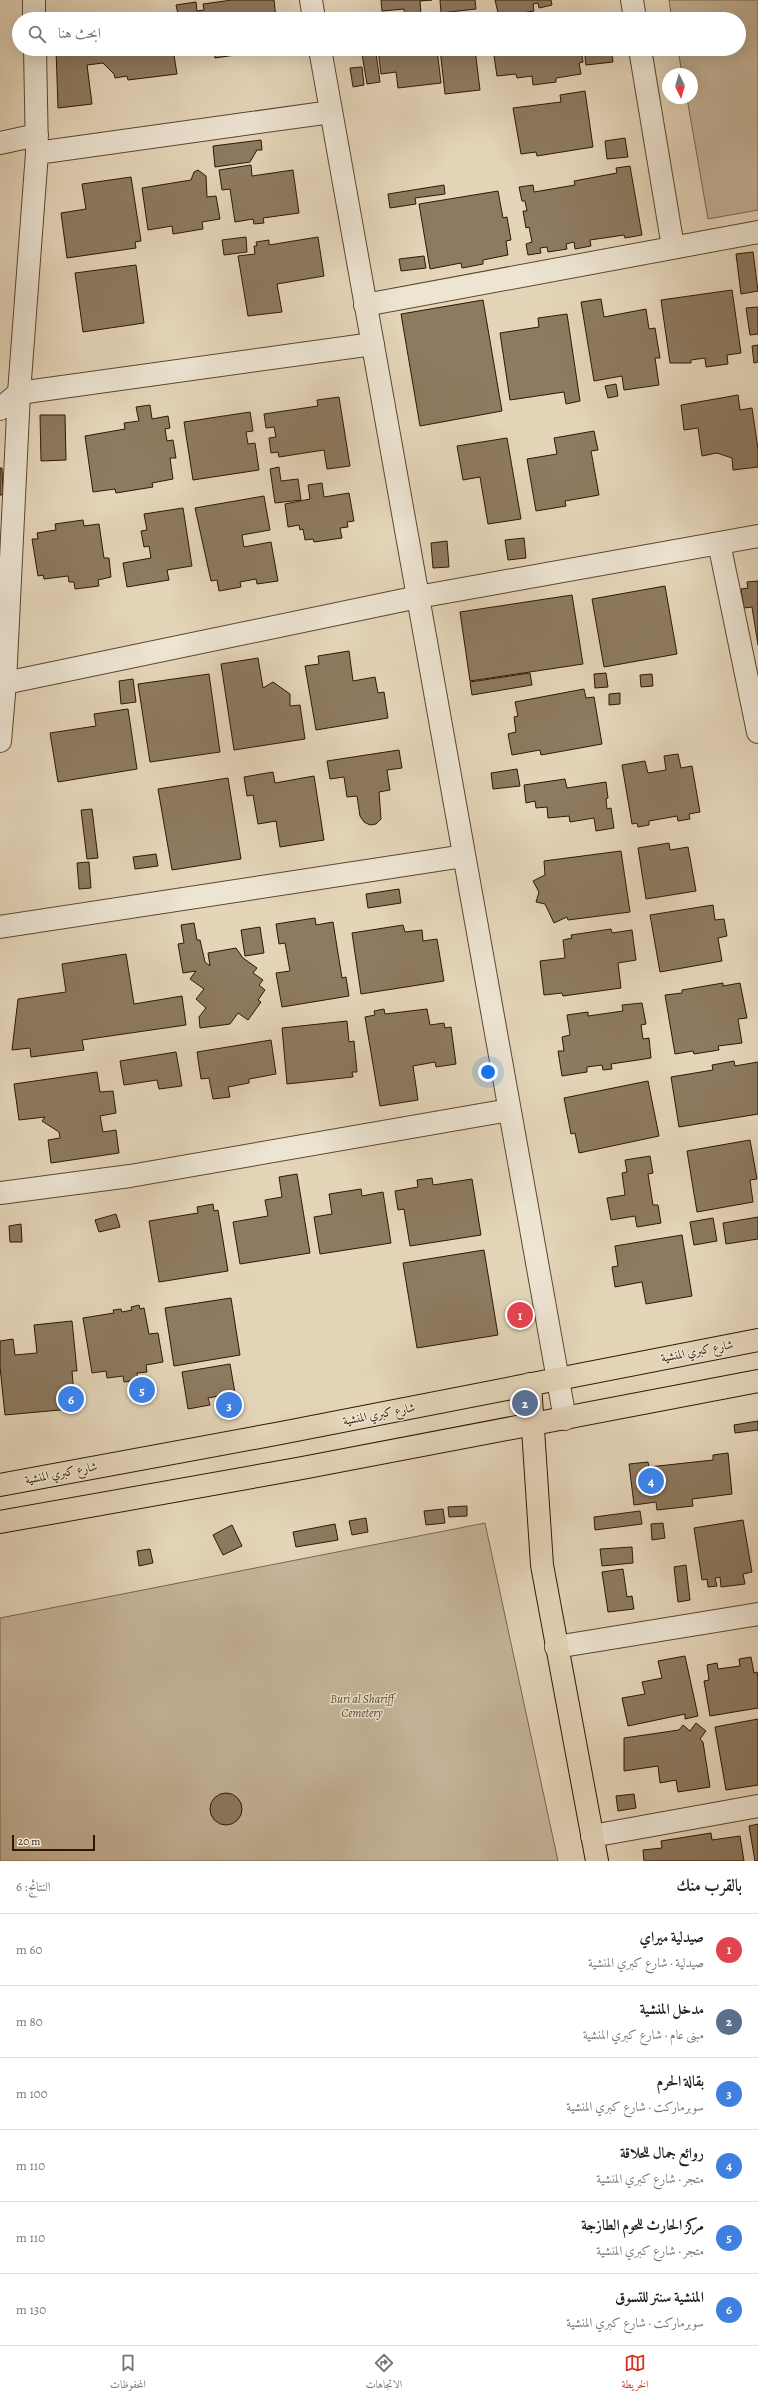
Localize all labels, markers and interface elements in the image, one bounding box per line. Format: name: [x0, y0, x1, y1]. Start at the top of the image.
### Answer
search box: [12, 12, 746, 56]
icon: search: [26, 23, 48, 45]
text: ابحث هنا: [58, 23, 101, 43]
north arrow: [662, 68, 698, 104]
your location: [478, 1062, 498, 1082]
pin: 1: [507, 1300, 533, 1330]
street label: شارع كبري المنشية: [659, 1336, 735, 1369]
pin: 5: [129, 1375, 155, 1405]
pin: 6: [58, 1384, 84, 1414]
pin: 2: [512, 1388, 538, 1418]
pin: 3: [216, 1390, 242, 1420]
street label: شارع كبري المنشية: [341, 1399, 417, 1432]
street label: شارع كبري المنشية: [23, 1458, 99, 1491]
pin: 4: [638, 1466, 664, 1496]
park label: Buri al Shariff Cemetery: [330, 1691, 397, 1721]
scale bar: [12, 1833, 95, 1852]
text: 20 m: [18, 1834, 40, 1849]
text: بالقرب منك: [676, 1874, 742, 1897]
text: النتائج: 6: [16, 1878, 51, 1895]
text: صيدلية ميراي: [639, 1927, 704, 1947]
text: 60 m: [16, 1941, 42, 1958]
text: 1: [727, 1941, 731, 1958]
text: صيدلية · شارع كبري المنشية: [588, 1954, 704, 1971]
text: مدخل المنشية: [640, 1999, 704, 2019]
text: 80 m: [16, 2013, 43, 2030]
text: 2: [726, 2013, 732, 2030]
text: مبنى عام · شارع كبري المنشية: [583, 2026, 704, 2043]
text: بقالة الحرم: [657, 2071, 704, 2091]
text: 100 m: [16, 2085, 48, 2102]
text: 3: [726, 2085, 732, 2102]
text: سوبرماركت · شارع كبري المنشية: [566, 2098, 704, 2115]
text: روائع جمال للحلاقة: [620, 2143, 704, 2163]
text: 110 m: [16, 2157, 45, 2174]
text: 4: [726, 2157, 732, 2174]
text: متجر · شارع كبري المنشية: [596, 2170, 704, 2187]
text: مركز الحارث للحوم الطازجة: [581, 2215, 704, 2235]
text: 110 m: [16, 2229, 45, 2246]
text: 5: [726, 2229, 732, 2246]
text: متجر · شارع كبري المنشية: [596, 2242, 704, 2259]
text: المنشية سنتر للتسوق: [615, 2287, 704, 2307]
text: 130 m: [16, 2301, 46, 2318]
text: 6: [726, 2301, 732, 2318]
text: سوبرماركت · شارع كبري المنشية: [566, 2314, 704, 2331]
tab: المحفوظات: [110, 2352, 146, 2395]
tab: الاتجاهات: [365, 2352, 402, 2395]
tab: الخريطة: [622, 2352, 648, 2395]

